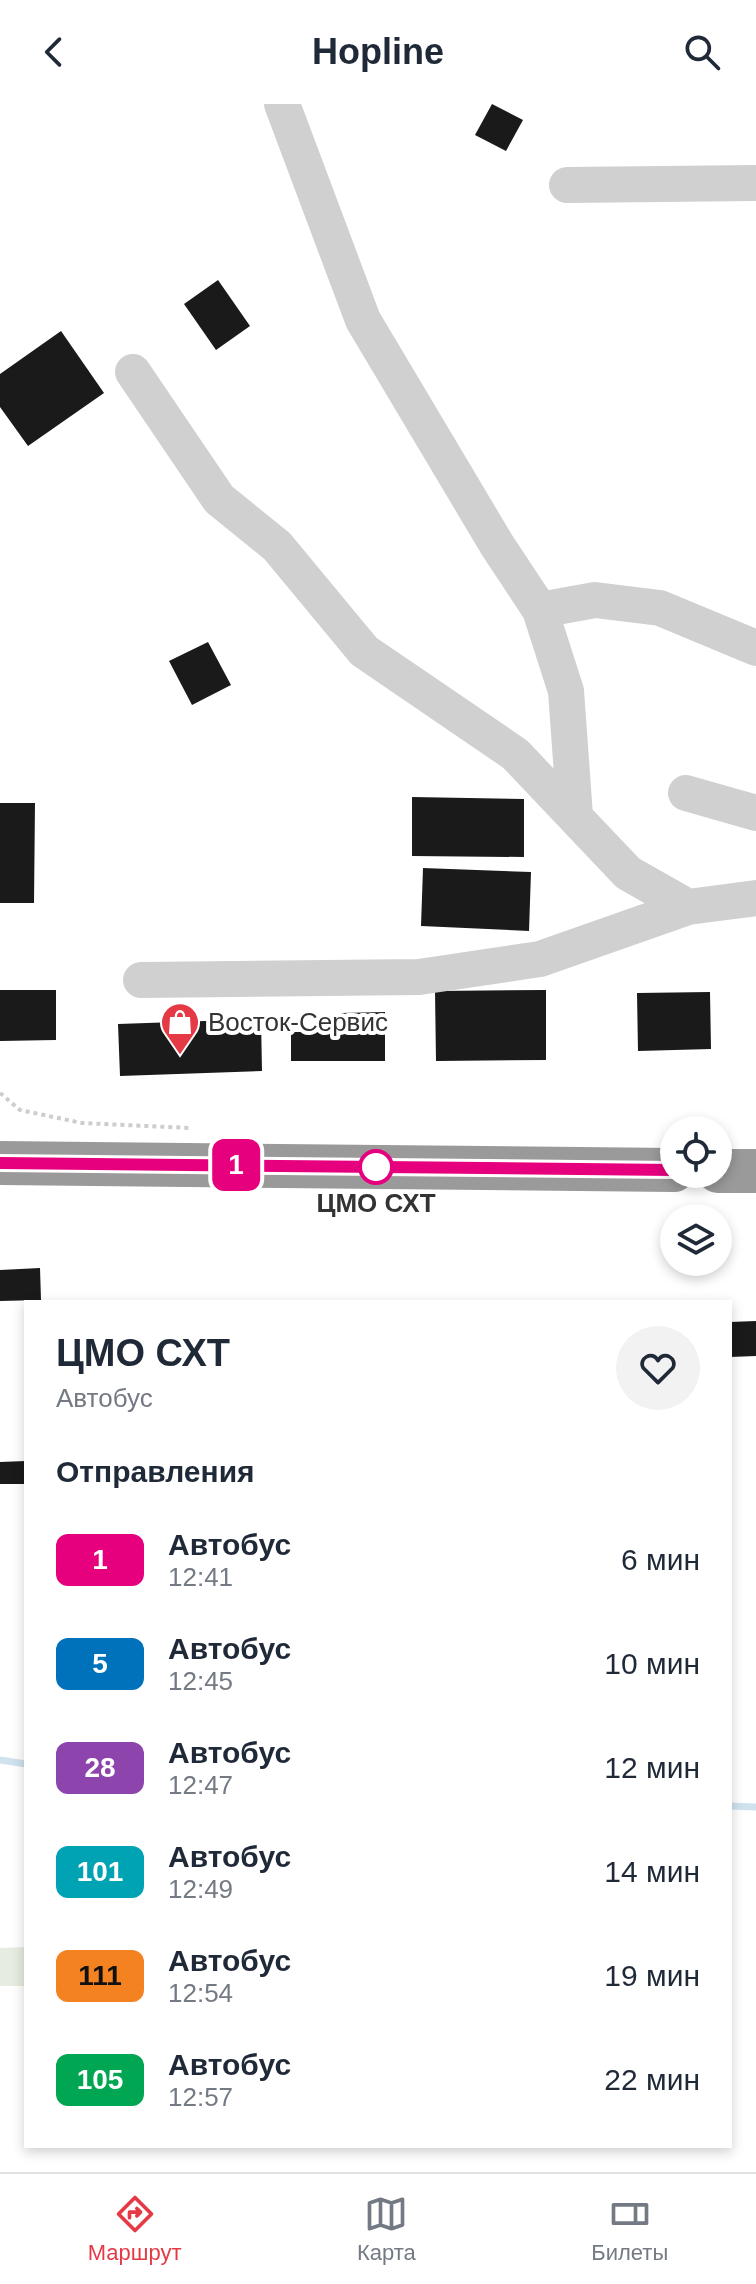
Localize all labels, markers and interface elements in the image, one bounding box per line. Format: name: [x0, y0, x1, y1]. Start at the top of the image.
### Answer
icon: back: [32, 30, 76, 74]
icon: search: [680, 30, 724, 74]
text: Hopline: [312, 31, 444, 72]
shop icon: Восток-Сервис: [159, 1001, 201, 1056]
place label: Восток-Сервис: [208, 1007, 388, 1037]
map controls: [660, 1116, 732, 1276]
button: locate: [660, 1116, 732, 1188]
line badge: 1: [210, 1139, 262, 1191]
text: 1: [228, 1149, 244, 1180]
marker: ЦМО СХТ: [359, 1150, 393, 1184]
place label: ЦМО СХТ: [316, 1188, 436, 1218]
button: layers: [660, 1204, 732, 1276]
button: heart: [616, 1326, 700, 1410]
text: ЦМО СХТ: [56, 1332, 230, 1374]
text: Автобус: [56, 1383, 153, 1413]
text: Отправления: [56, 1455, 255, 1488]
text: Автобус: [168, 1528, 291, 1561]
text: 6 мин: [621, 1543, 700, 1576]
text: 1: [92, 1544, 108, 1575]
text: 12:41: [168, 1562, 233, 1592]
text: Автобус: [168, 1632, 291, 1665]
text: 10 мин: [604, 1647, 700, 1680]
text: 5: [92, 1648, 108, 1679]
text: 12:45: [168, 1666, 233, 1696]
text: Автобус: [168, 1736, 291, 1769]
text: 12 мин: [604, 1751, 700, 1784]
text: 28: [84, 1752, 116, 1783]
text: 12:47: [168, 1770, 233, 1800]
text: Автобус: [168, 1840, 291, 1873]
text: 14 мин: [604, 1855, 700, 1888]
text: 101: [77, 1856, 123, 1887]
text: 12:49: [168, 1874, 233, 1904]
text: Автобус: [168, 1944, 291, 1977]
text: 19 мин: [604, 1959, 700, 1992]
text: 111: [78, 1960, 122, 1991]
text: 12:54: [168, 1978, 233, 2008]
text: Автобус: [168, 2048, 291, 2081]
text: 22 мин: [604, 2063, 700, 2096]
text: 105: [77, 2064, 123, 2095]
text: 12:57: [168, 2082, 233, 2112]
tab: Маршрут: [88, 2192, 181, 2266]
tab: Карта: [357, 2192, 416, 2266]
tab: Билеты: [591, 2192, 668, 2266]

